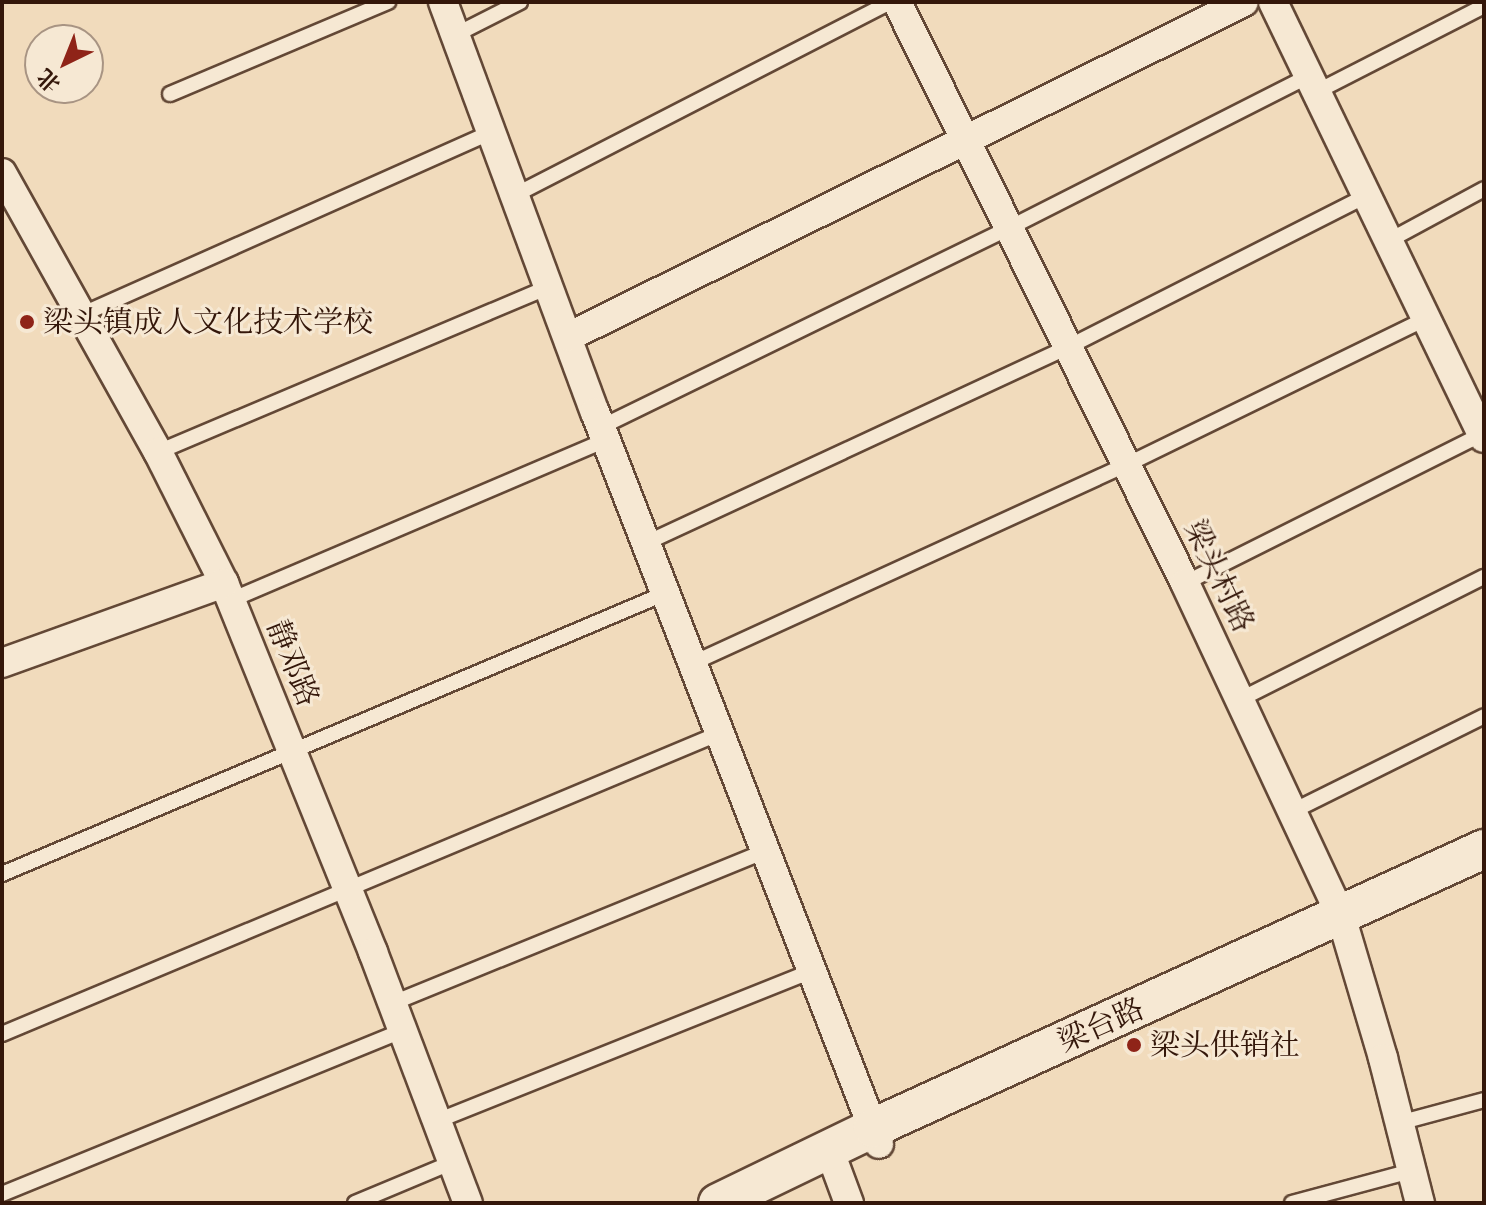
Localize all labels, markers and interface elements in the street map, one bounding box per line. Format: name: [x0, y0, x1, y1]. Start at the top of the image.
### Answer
north arrow: [24, 24, 104, 104]
text: 北: [31, 62, 67, 99]
place label: 梁头镇成人文化技术学校: [43, 304, 373, 340]
marker: 梁头镇成人文化技术学校: [18, 313, 36, 331]
street label: 梁头村路: [1177, 514, 1261, 638]
street label: 静邓路: [259, 615, 327, 711]
street label: 梁台路: [1053, 990, 1149, 1060]
place label: 梁头供销社: [1150, 1027, 1300, 1063]
marker: 梁头供销社: [1125, 1036, 1143, 1054]

